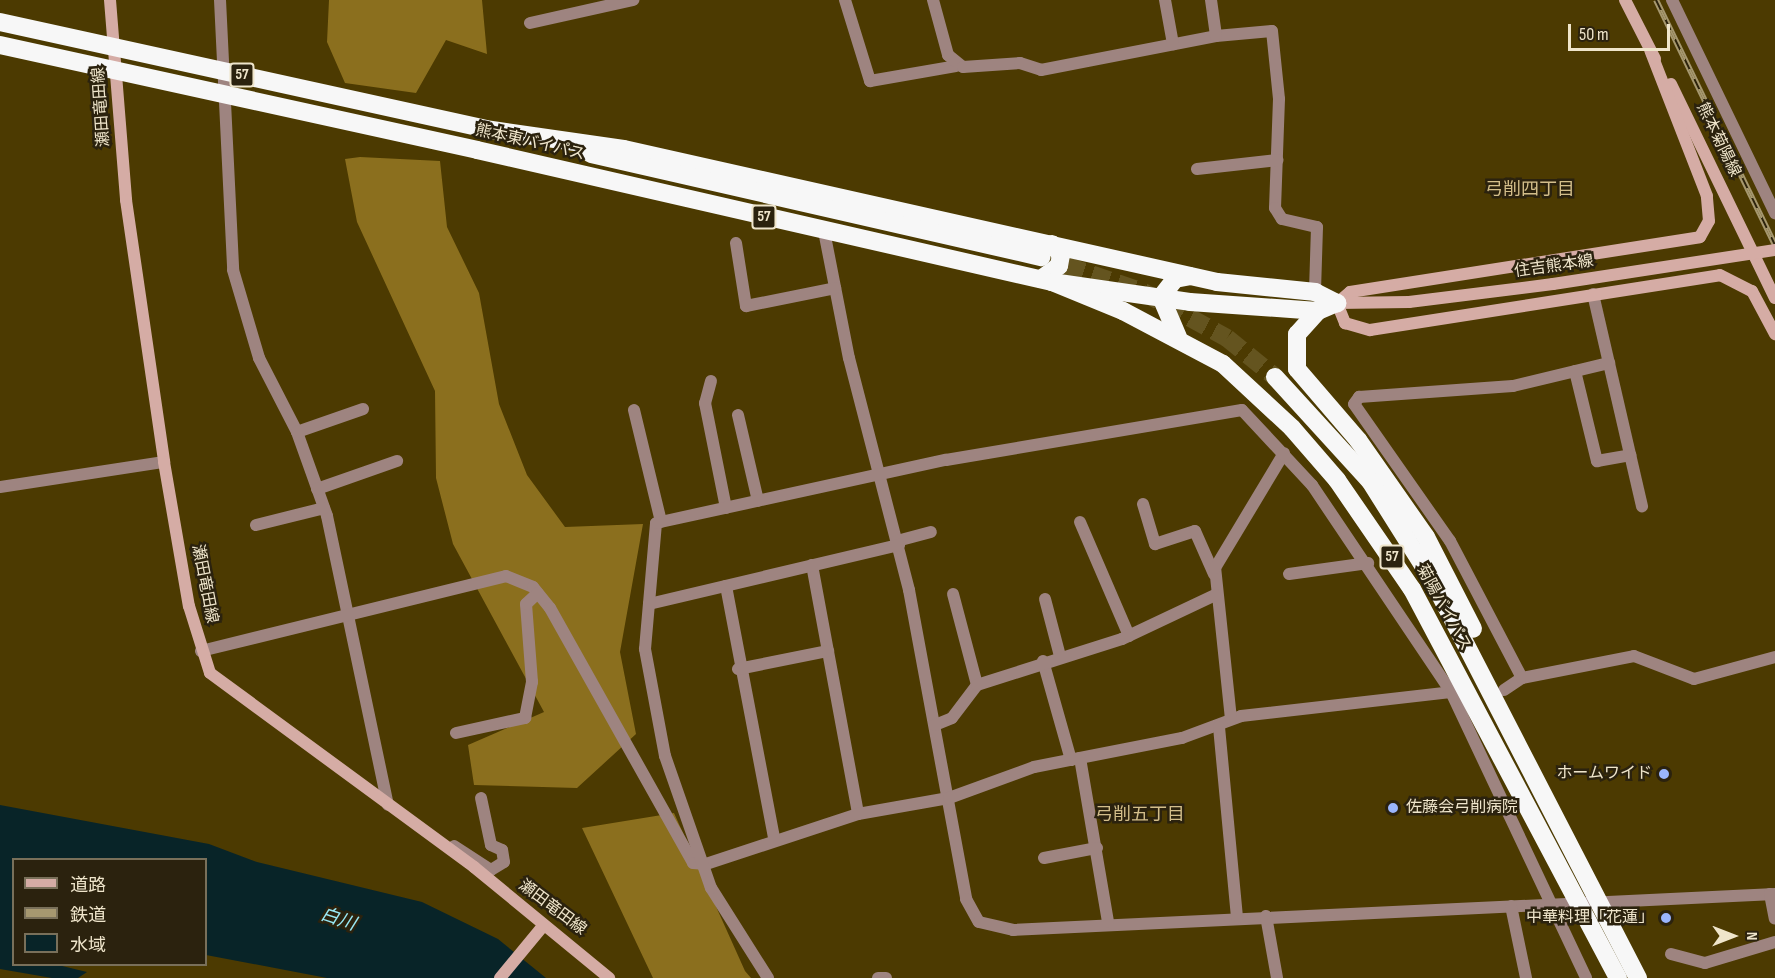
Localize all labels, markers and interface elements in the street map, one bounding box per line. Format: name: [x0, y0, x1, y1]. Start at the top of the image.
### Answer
scale bar: [1571, 12, 1673, 50]
text: 50 m: [1579, 24, 1609, 45]
road number: 57: [228, 63, 256, 87]
street label: 瀬田竜田線: [90, 66, 114, 148]
street label: 熊本菊陽線: [1692, 100, 1744, 180]
street label: 熊本東バイパス: [473, 121, 587, 165]
district label: 弓削四丁目: [1485, 179, 1575, 201]
road number: 57: [750, 205, 777, 229]
street label: 住吉熊本線: [1513, 252, 1595, 282]
street label: 瀬田竜田線: [187, 543, 221, 625]
road number: 57: [1378, 545, 1406, 569]
street label: 菊陽バイパス: [1411, 561, 1475, 655]
place label: ホームワイド: [1556, 764, 1652, 784]
marker: ホームワイド: [1657, 767, 1671, 781]
place label: 佐藤会弓削病院: [1406, 798, 1518, 818]
marker: 佐藤会弓削病院: [1384, 799, 1402, 817]
district label: 弓削五丁目: [1095, 804, 1185, 826]
legend: [12, 858, 207, 966]
text: 道路: [70, 875, 106, 896]
street label: 瀬田竜田線: [514, 876, 590, 940]
water label: 白川: [318, 904, 358, 936]
text: 鉄道: [70, 905, 106, 926]
north arrow: [1703, 906, 1763, 966]
place label: 中華料理「花蓮」: [1526, 908, 1654, 928]
marker: 中華料理「花蓮」: [1659, 911, 1673, 925]
text: N: [1742, 932, 1761, 940]
text: 水域: [70, 935, 106, 956]

